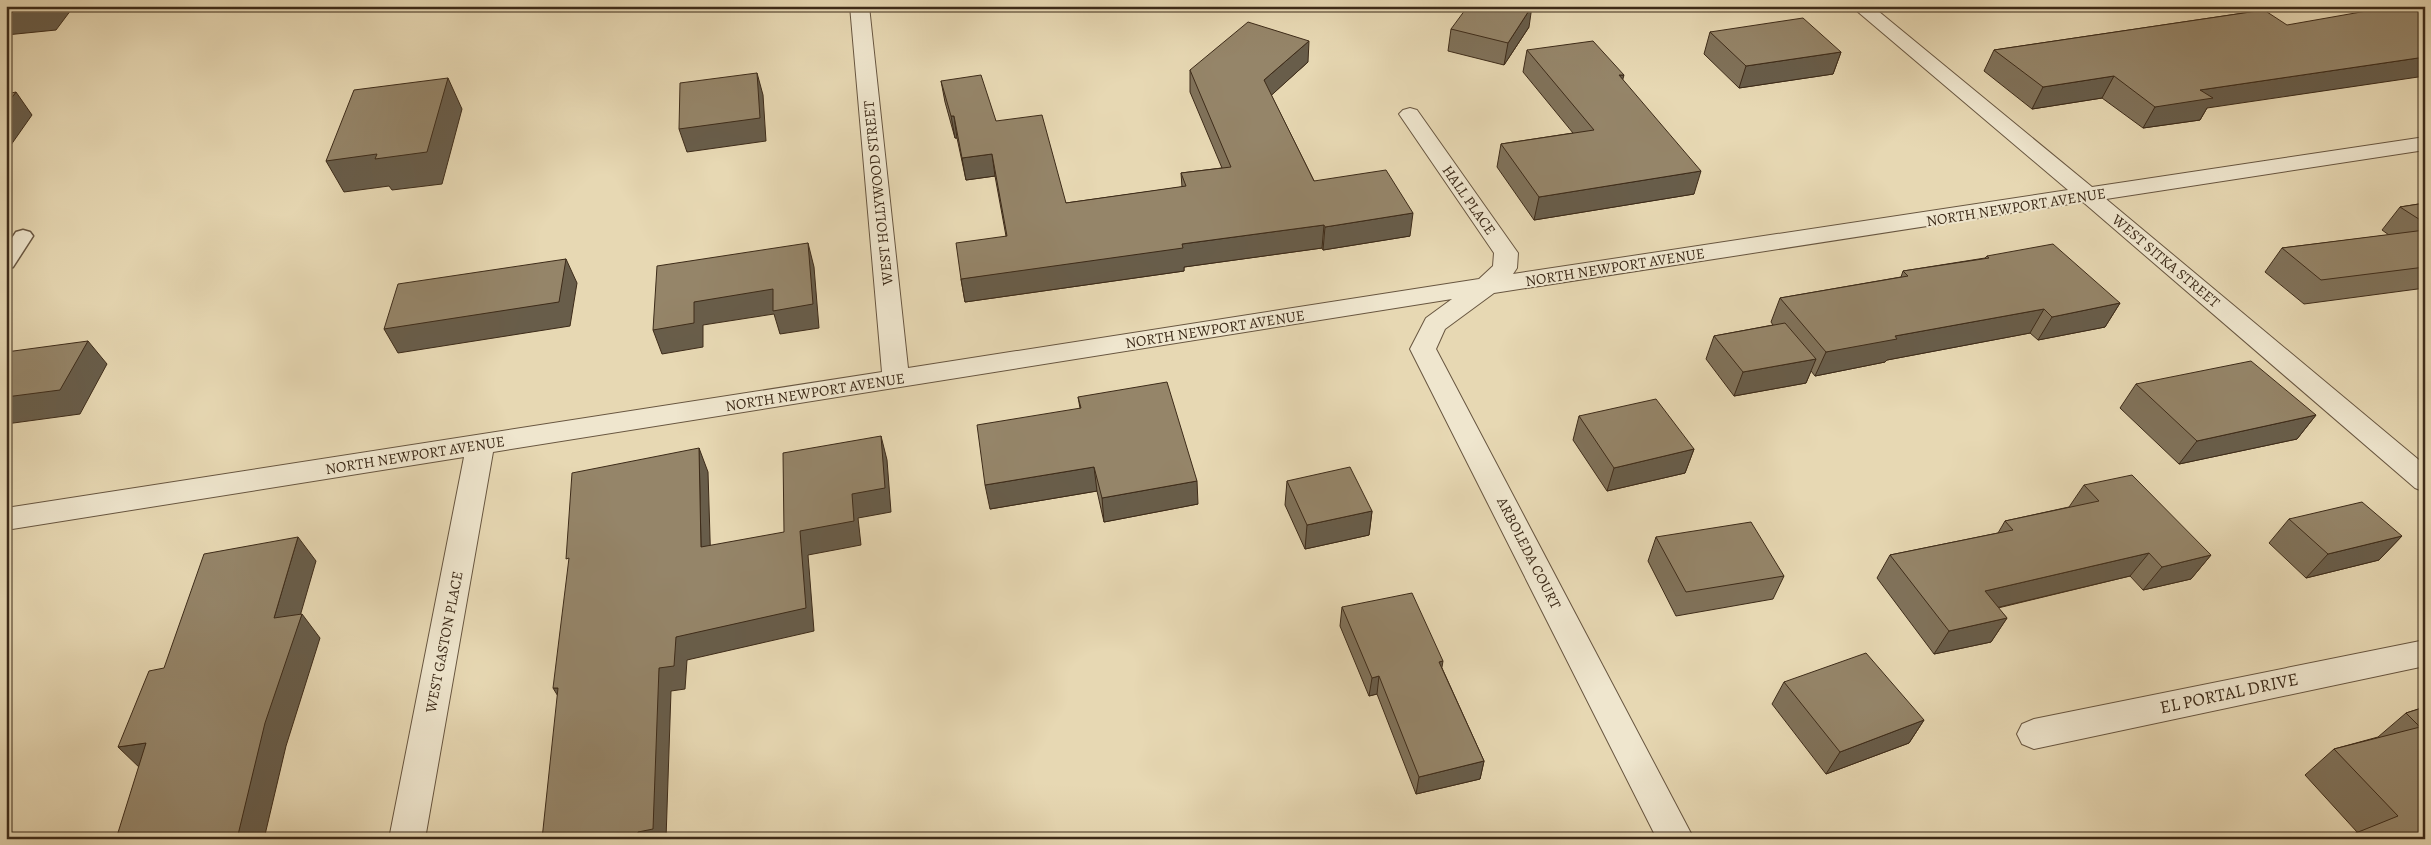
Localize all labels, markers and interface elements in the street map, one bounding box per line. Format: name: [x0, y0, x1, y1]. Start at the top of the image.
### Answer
street label: WEST HOLLYWOOD STREET: [858, 99, 898, 287]
street label: HALL PLACE: [1438, 161, 1500, 239]
street label: NORTH NEWPORT AVENUE: [1925, 183, 2107, 231]
street label: WEST SITKA STREET: [2107, 209, 2225, 313]
street label: NORTH NEWPORT AVENUE: [1524, 243, 1706, 291]
street label: NORTH NEWPORT AVENUE: [1124, 305, 1306, 353]
street label: NORTH NEWPORT AVENUE: [724, 368, 906, 416]
street label: NORTH NEWPORT AVENUE: [324, 431, 506, 479]
street label: ARBOLEDA COURT: [1492, 493, 1566, 613]
street label: WEST GASTON PLACE: [420, 569, 468, 716]
street label: EL PORTAL DRIVE: [2158, 667, 2300, 719]

